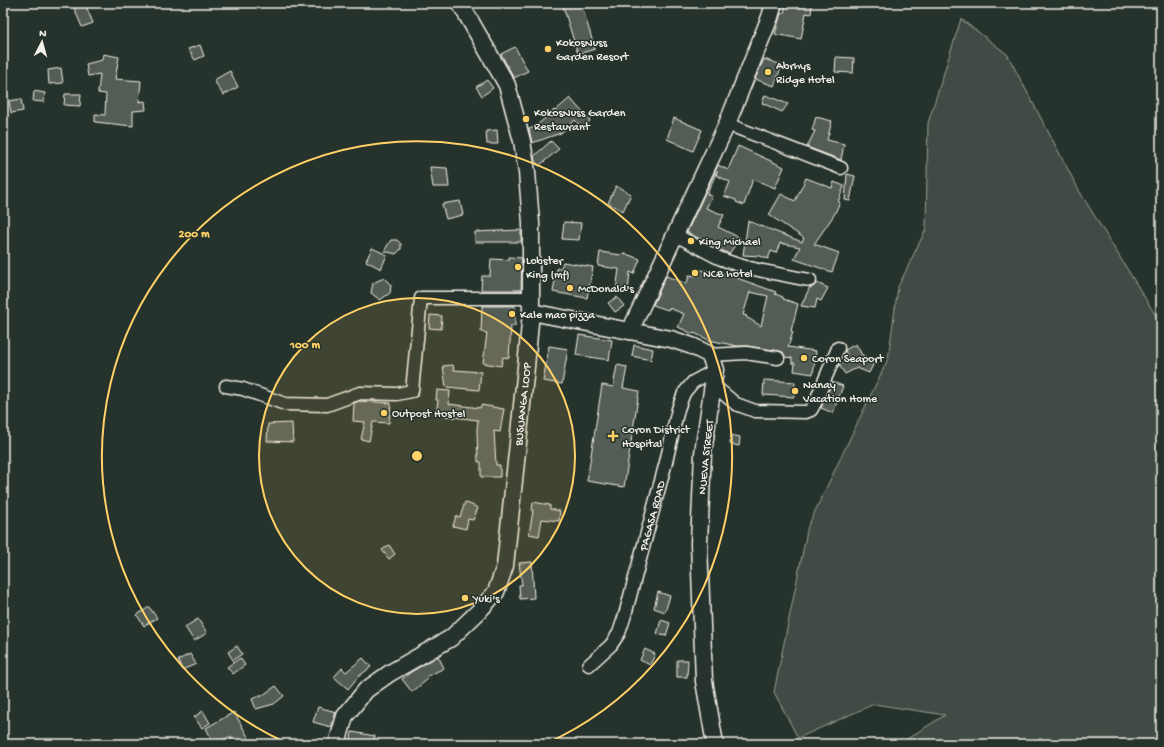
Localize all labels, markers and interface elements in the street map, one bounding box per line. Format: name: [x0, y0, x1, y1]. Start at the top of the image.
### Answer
north arrow: [22, 22, 62, 62]
text: N: [39, 28, 47, 40]
place label: KokosNuss Garden Resort: [556, 37, 630, 65]
marker: KokosNuss Garden Resort: [543, 44, 553, 54]
place label: Abrhys Ridge Hotel: [776, 60, 835, 88]
marker: Abrhys Ridge Hotel: [763, 67, 773, 77]
place label: KokosNuss Garden Restaurant: [534, 107, 626, 135]
marker: KokosNuss Garden Restaurant: [521, 114, 531, 124]
text: 200 m: [179, 228, 210, 242]
marker: King Michael: [686, 236, 696, 246]
place label: King Michael: [699, 236, 761, 250]
place label: Lobster King (mf): [526, 255, 570, 283]
marker: Lobster King (mf): [513, 262, 523, 272]
marker: NCB hotel: [690, 268, 700, 278]
place label: NCB hotel: [703, 268, 753, 282]
marker: McDonald's: [565, 283, 575, 293]
place label: McDonald's: [578, 283, 635, 297]
marker: Kale mao pizza: [507, 309, 517, 319]
place label: Kale mao pizza: [520, 309, 595, 323]
text: 100 m: [289, 339, 320, 353]
marker: Coron Seaport: [799, 353, 809, 363]
place label: Coron Seaport: [812, 353, 885, 367]
street label: BUSUANGA LOOP: [513, 362, 535, 448]
place label: Nanay Vacation Home: [802, 379, 878, 407]
marker: Nanay Vacation Home: [790, 386, 800, 396]
marker: Outpost Hostel: [379, 408, 389, 418]
place label: Outpost Hostel: [392, 408, 466, 422]
street label: NUEVA STREET: [696, 418, 718, 495]
place label: Coron District Hospital: [622, 424, 690, 452]
marker: Coron District Hospital: [607, 430, 619, 442]
centre of rings: [410, 449, 424, 463]
street label: PAGASA ROAD: [637, 479, 670, 554]
marker: Yuki's: [460, 593, 470, 603]
place label: Yuki's: [472, 593, 500, 607]

